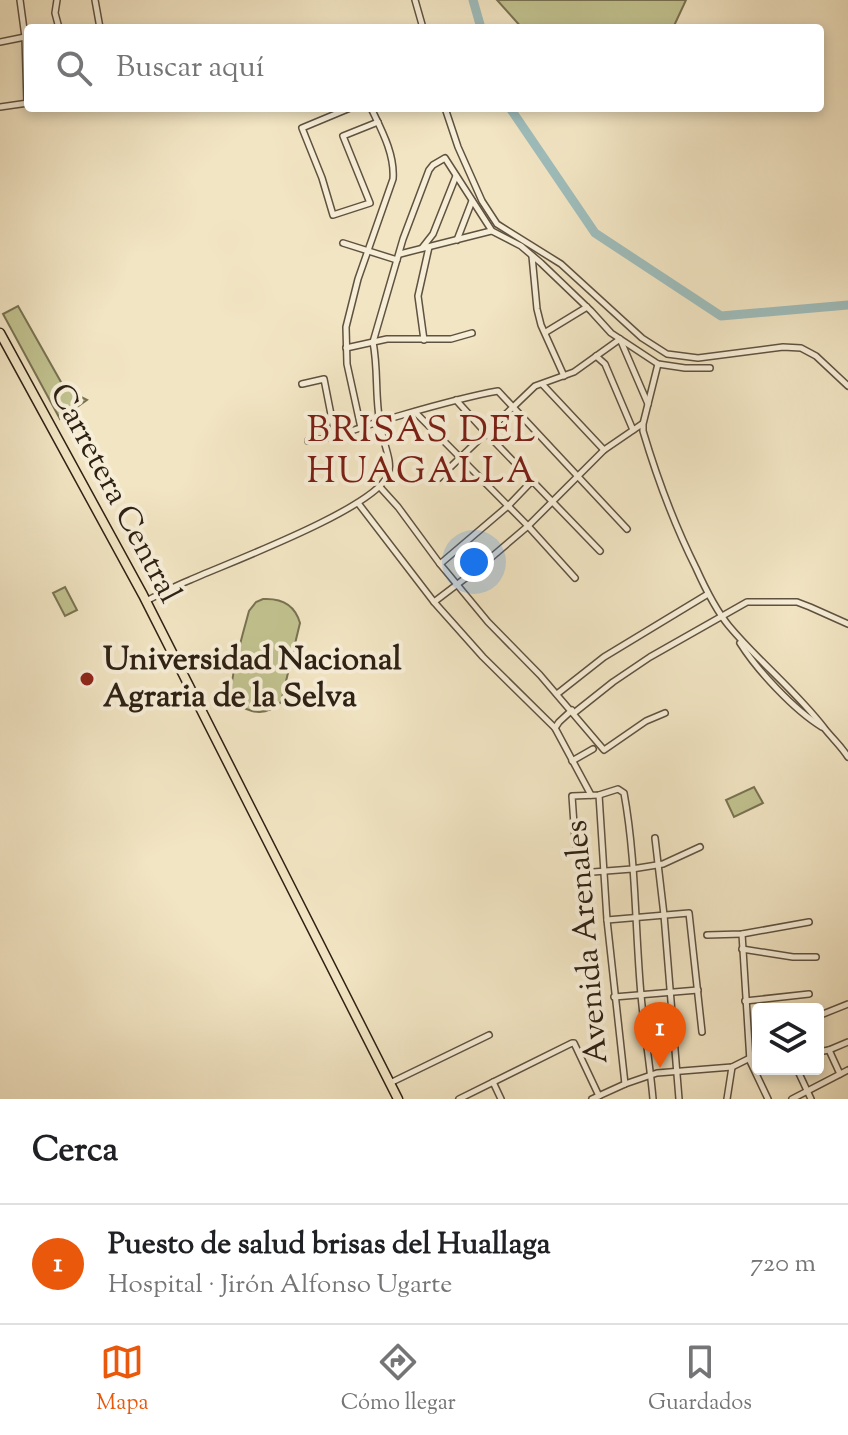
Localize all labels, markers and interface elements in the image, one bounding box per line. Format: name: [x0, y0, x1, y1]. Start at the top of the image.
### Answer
search box: [24, 24, 824, 112]
icon: search: [52, 46, 96, 90]
text: Buscar aquí: [116, 47, 264, 90]
street label: Carretera Central: [37, 376, 191, 612]
district label: BRISAS DEL HUAGALLA: [307, 406, 537, 499]
your location: [454, 542, 494, 582]
place label: Universidad Nacional Agraria de la Selva: [103, 638, 402, 721]
marker: Universidad Nacional Agraria de la Selva: [78, 670, 96, 688]
street label: Avenida Arenales: [554, 818, 622, 1066]
pin: 1: [634, 1002, 686, 1068]
map controls: [752, 1003, 824, 1075]
button: layers: [752, 1003, 824, 1075]
text: Cerca: [32, 1127, 118, 1176]
text: Puesto de salud brisas del Huallaga: [108, 1224, 551, 1267]
text: 1: [54, 1246, 62, 1283]
text: 720 m: [750, 1246, 816, 1283]
text: Hospital · Jirón Alfonso Ugarte: [108, 1267, 452, 1304]
tab: Mapa: [96, 1340, 149, 1420]
tab: Cómo llegar: [341, 1340, 456, 1420]
tab: Guardados: [648, 1340, 752, 1420]

